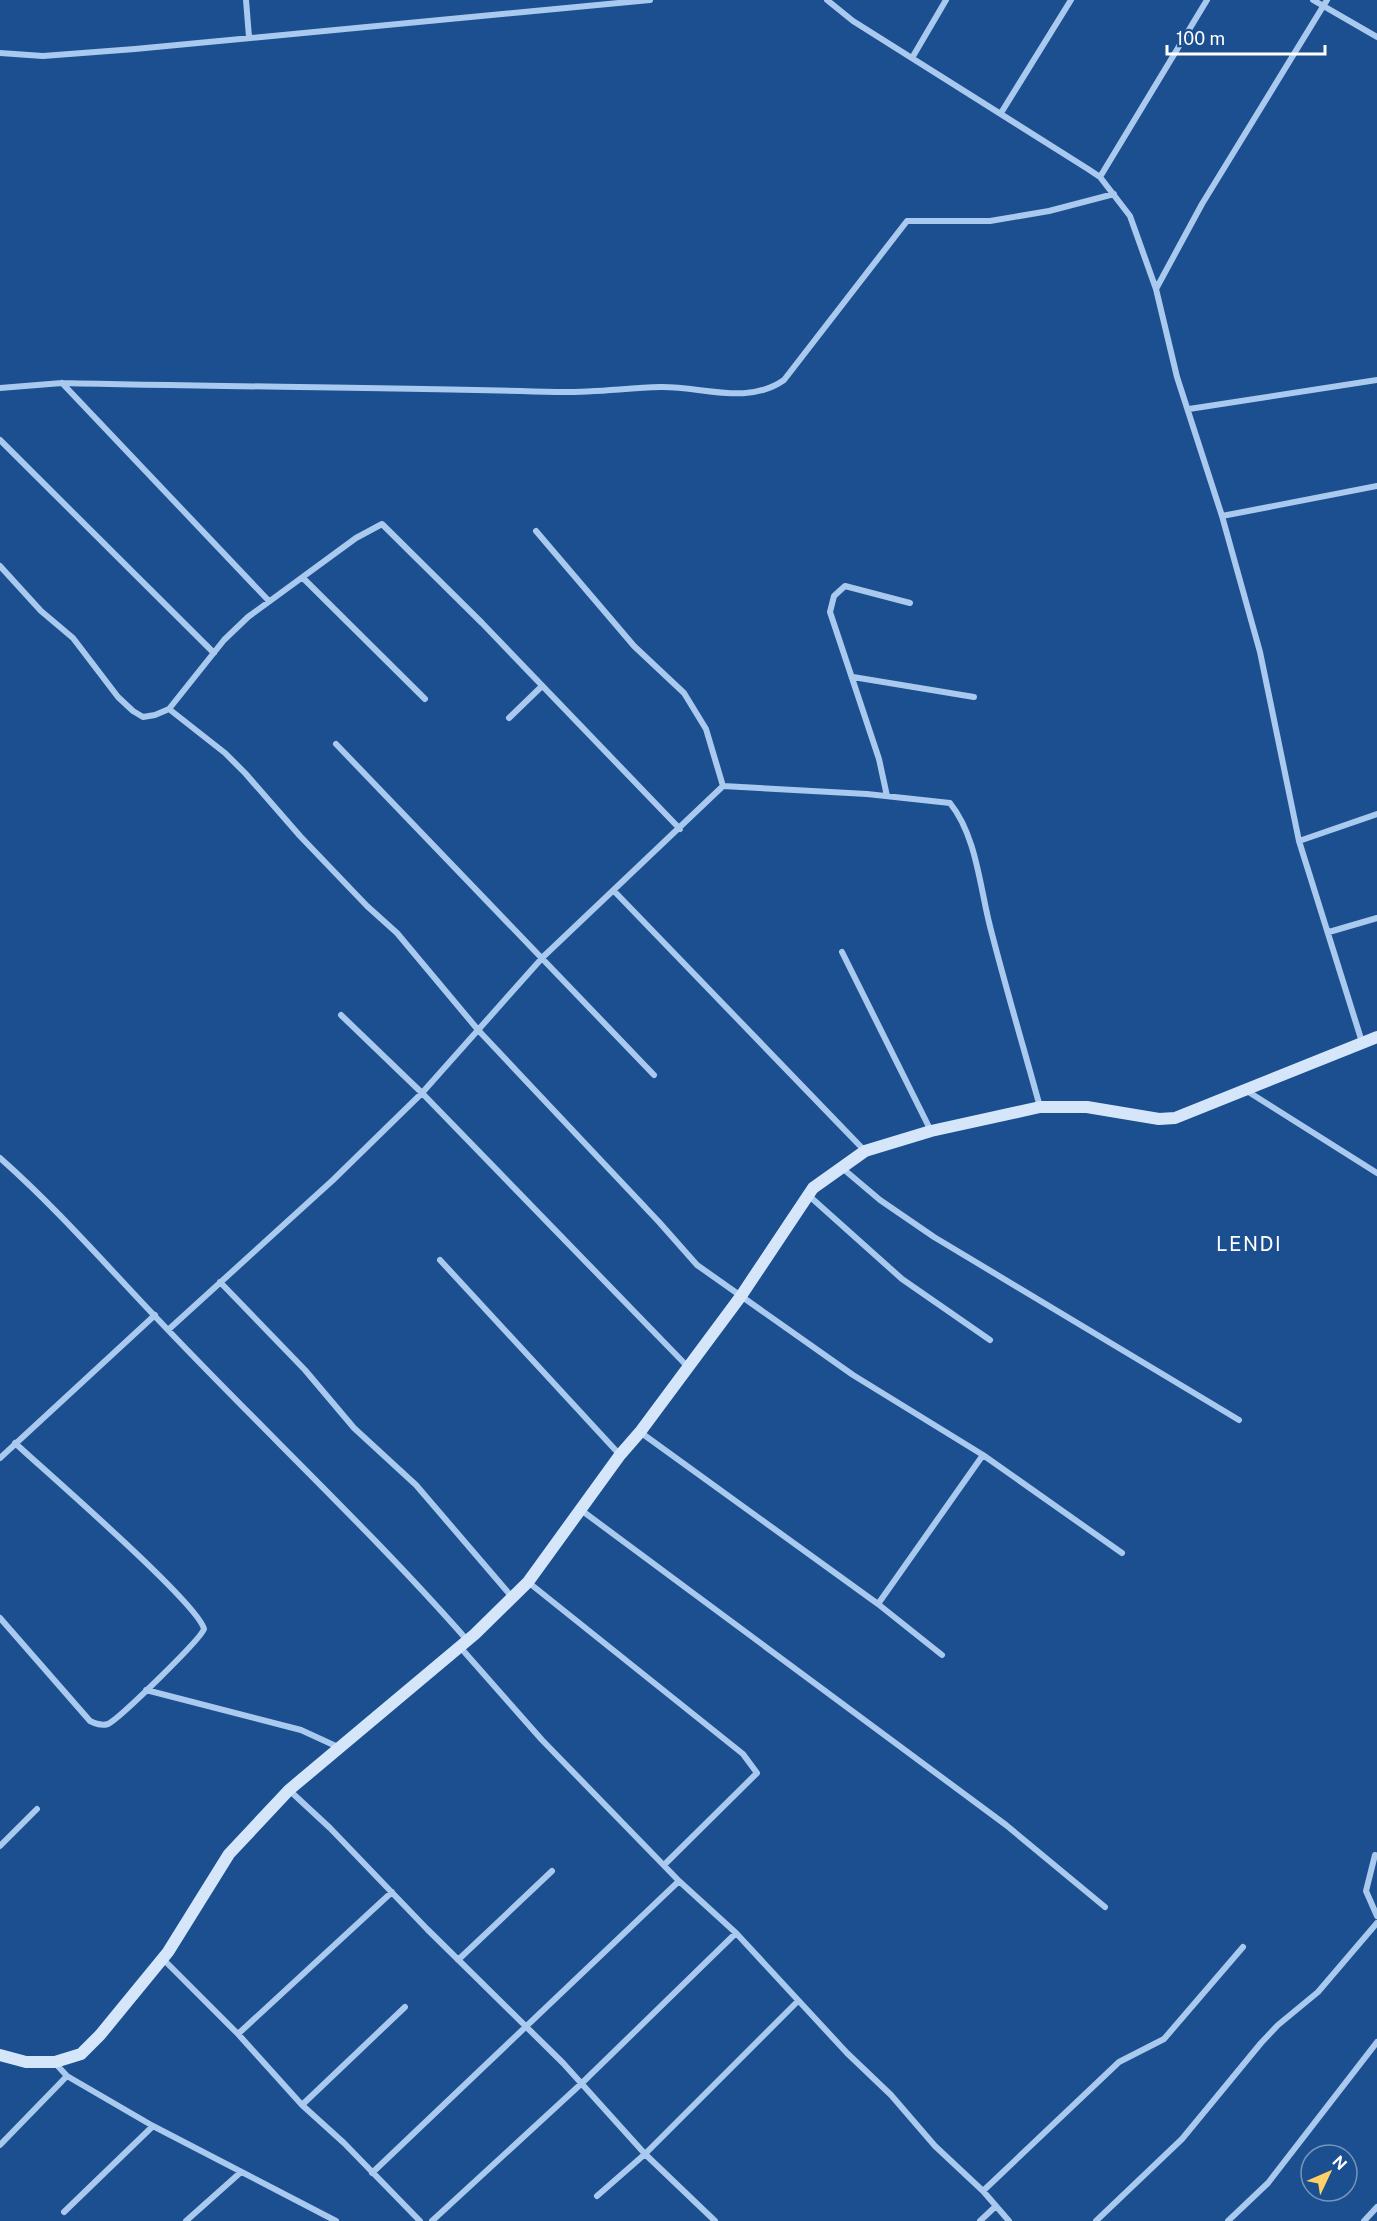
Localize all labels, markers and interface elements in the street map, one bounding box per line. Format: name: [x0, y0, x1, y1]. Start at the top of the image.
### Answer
scale bar: [1167, 18, 1324, 56]
text: 100 m: [1176, 28, 1225, 49]
district label: LENDI: [1216, 1232, 1282, 1256]
north arrow: [1299, 2143, 1359, 2203]
text: N: [1328, 2152, 1351, 2174]

